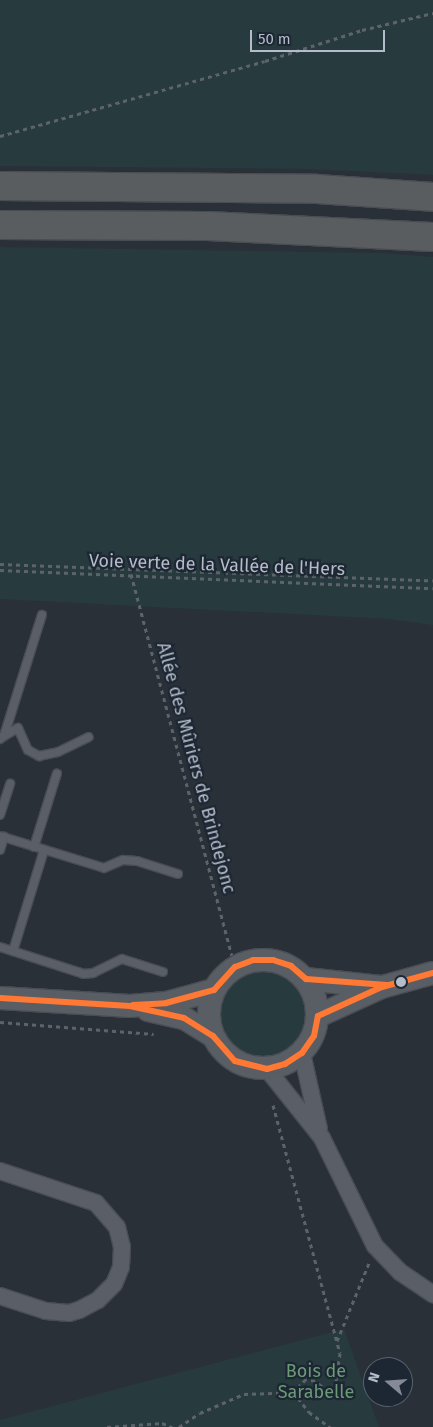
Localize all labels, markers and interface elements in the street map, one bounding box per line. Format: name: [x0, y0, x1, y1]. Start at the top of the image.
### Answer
scale bar: [253, 20, 388, 52]
text: 50 m: [258, 30, 291, 48]
street label: Voie verte de la Vallée de l'Hers: [89, 550, 345, 580]
street label: Allée des Mûriers de Brindejonc: [152, 640, 240, 896]
unlabelled marker: [396, 977, 406, 987]
north arrow: [363, 1357, 413, 1407]
park label: Bois de Sarabelle: [278, 1361, 354, 1404]
text: N: [365, 1370, 384, 1385]

